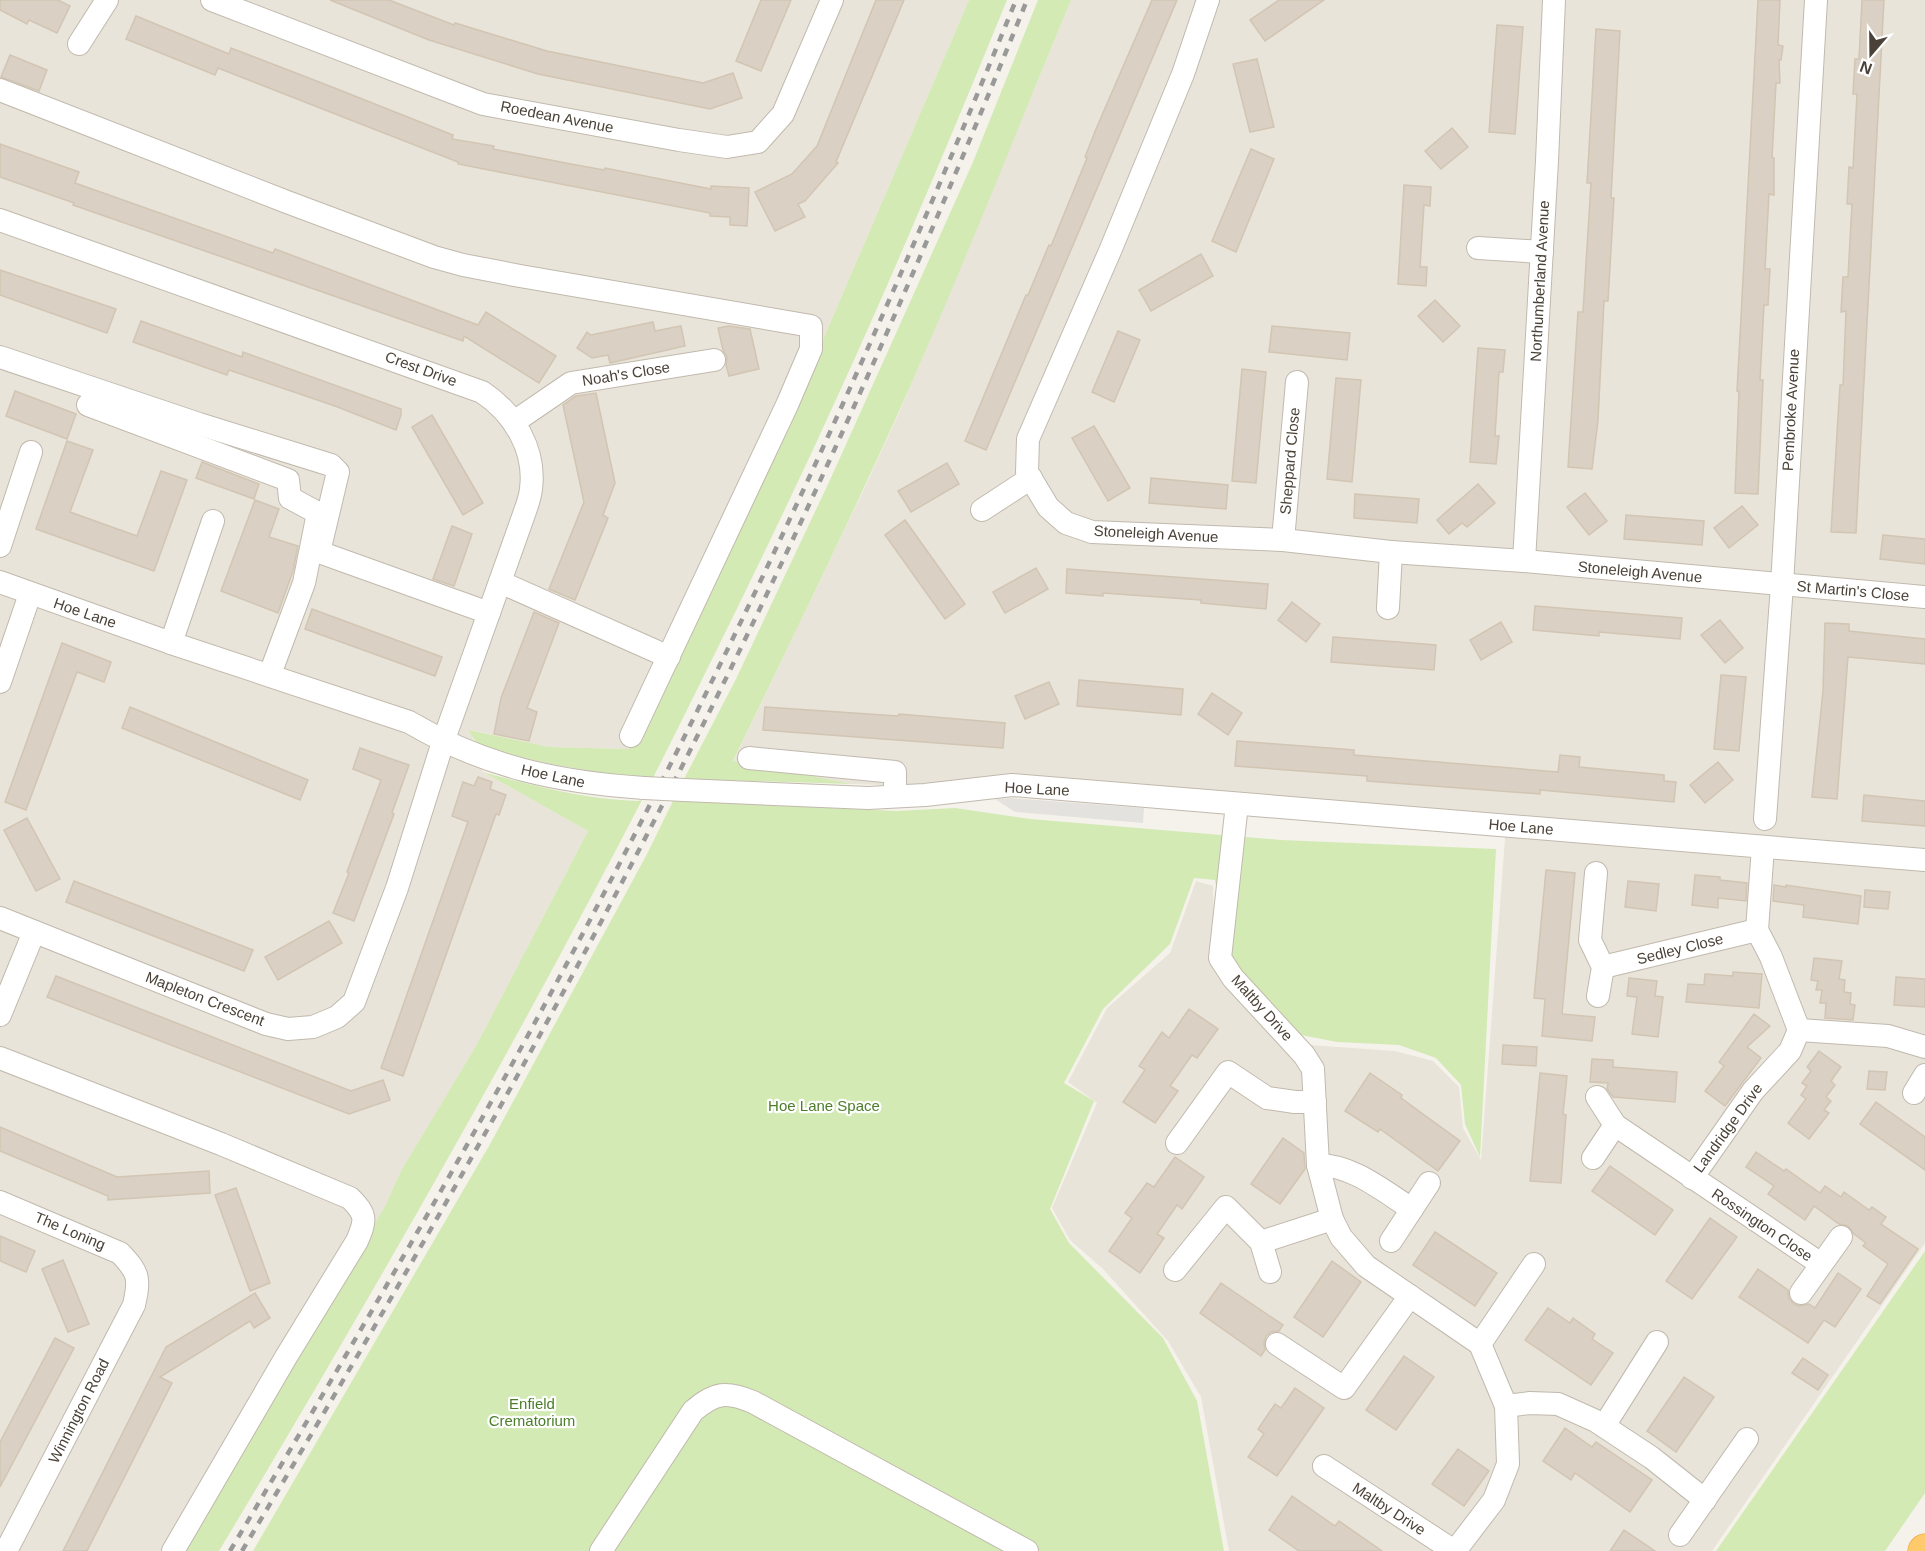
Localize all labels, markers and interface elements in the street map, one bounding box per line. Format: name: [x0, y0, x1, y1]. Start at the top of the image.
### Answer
north arrow: [1841, 24, 1901, 84]
text: N: [1858, 58, 1874, 78]
street label: Roedean Avenue: [499, 97, 615, 136]
street label: Northumberland Avenue: [1527, 200, 1552, 362]
street label: Crest Drive: [383, 348, 459, 389]
street label: Pembroke Avenue: [1779, 348, 1802, 471]
street label: Noah's Close: [581, 358, 671, 389]
street label: Sheppard Close: [1276, 407, 1303, 515]
street label: Stoneleigh Avenue: [1093, 522, 1219, 545]
street label: Stoneleigh Avenue: [1577, 558, 1703, 585]
street label: St Martin's Close: [1796, 577, 1910, 604]
street label: Hoe Lane: [52, 594, 119, 631]
street label: Hoe Lane: [520, 760, 587, 791]
street label: Hoe Lane: [1004, 778, 1070, 799]
street label: Hoe Lane: [1488, 815, 1554, 838]
street label: Sedley Close: [1635, 930, 1725, 967]
street label: Mapleton Crescent: [143, 968, 268, 1029]
street label: Maltby Drive: [1228, 971, 1297, 1044]
street label: Landridge Drive: [1690, 1080, 1766, 1176]
park label: Hoe Lane Space: [768, 1097, 880, 1114]
street label: Rossington Close: [1709, 1185, 1816, 1265]
street label: The Loning: [32, 1208, 108, 1253]
street label: Winnington Road: [45, 1356, 112, 1466]
park label: Enfield Crematorium: [489, 1395, 575, 1429]
street label: Maltby Drive: [1350, 1479, 1429, 1538]

